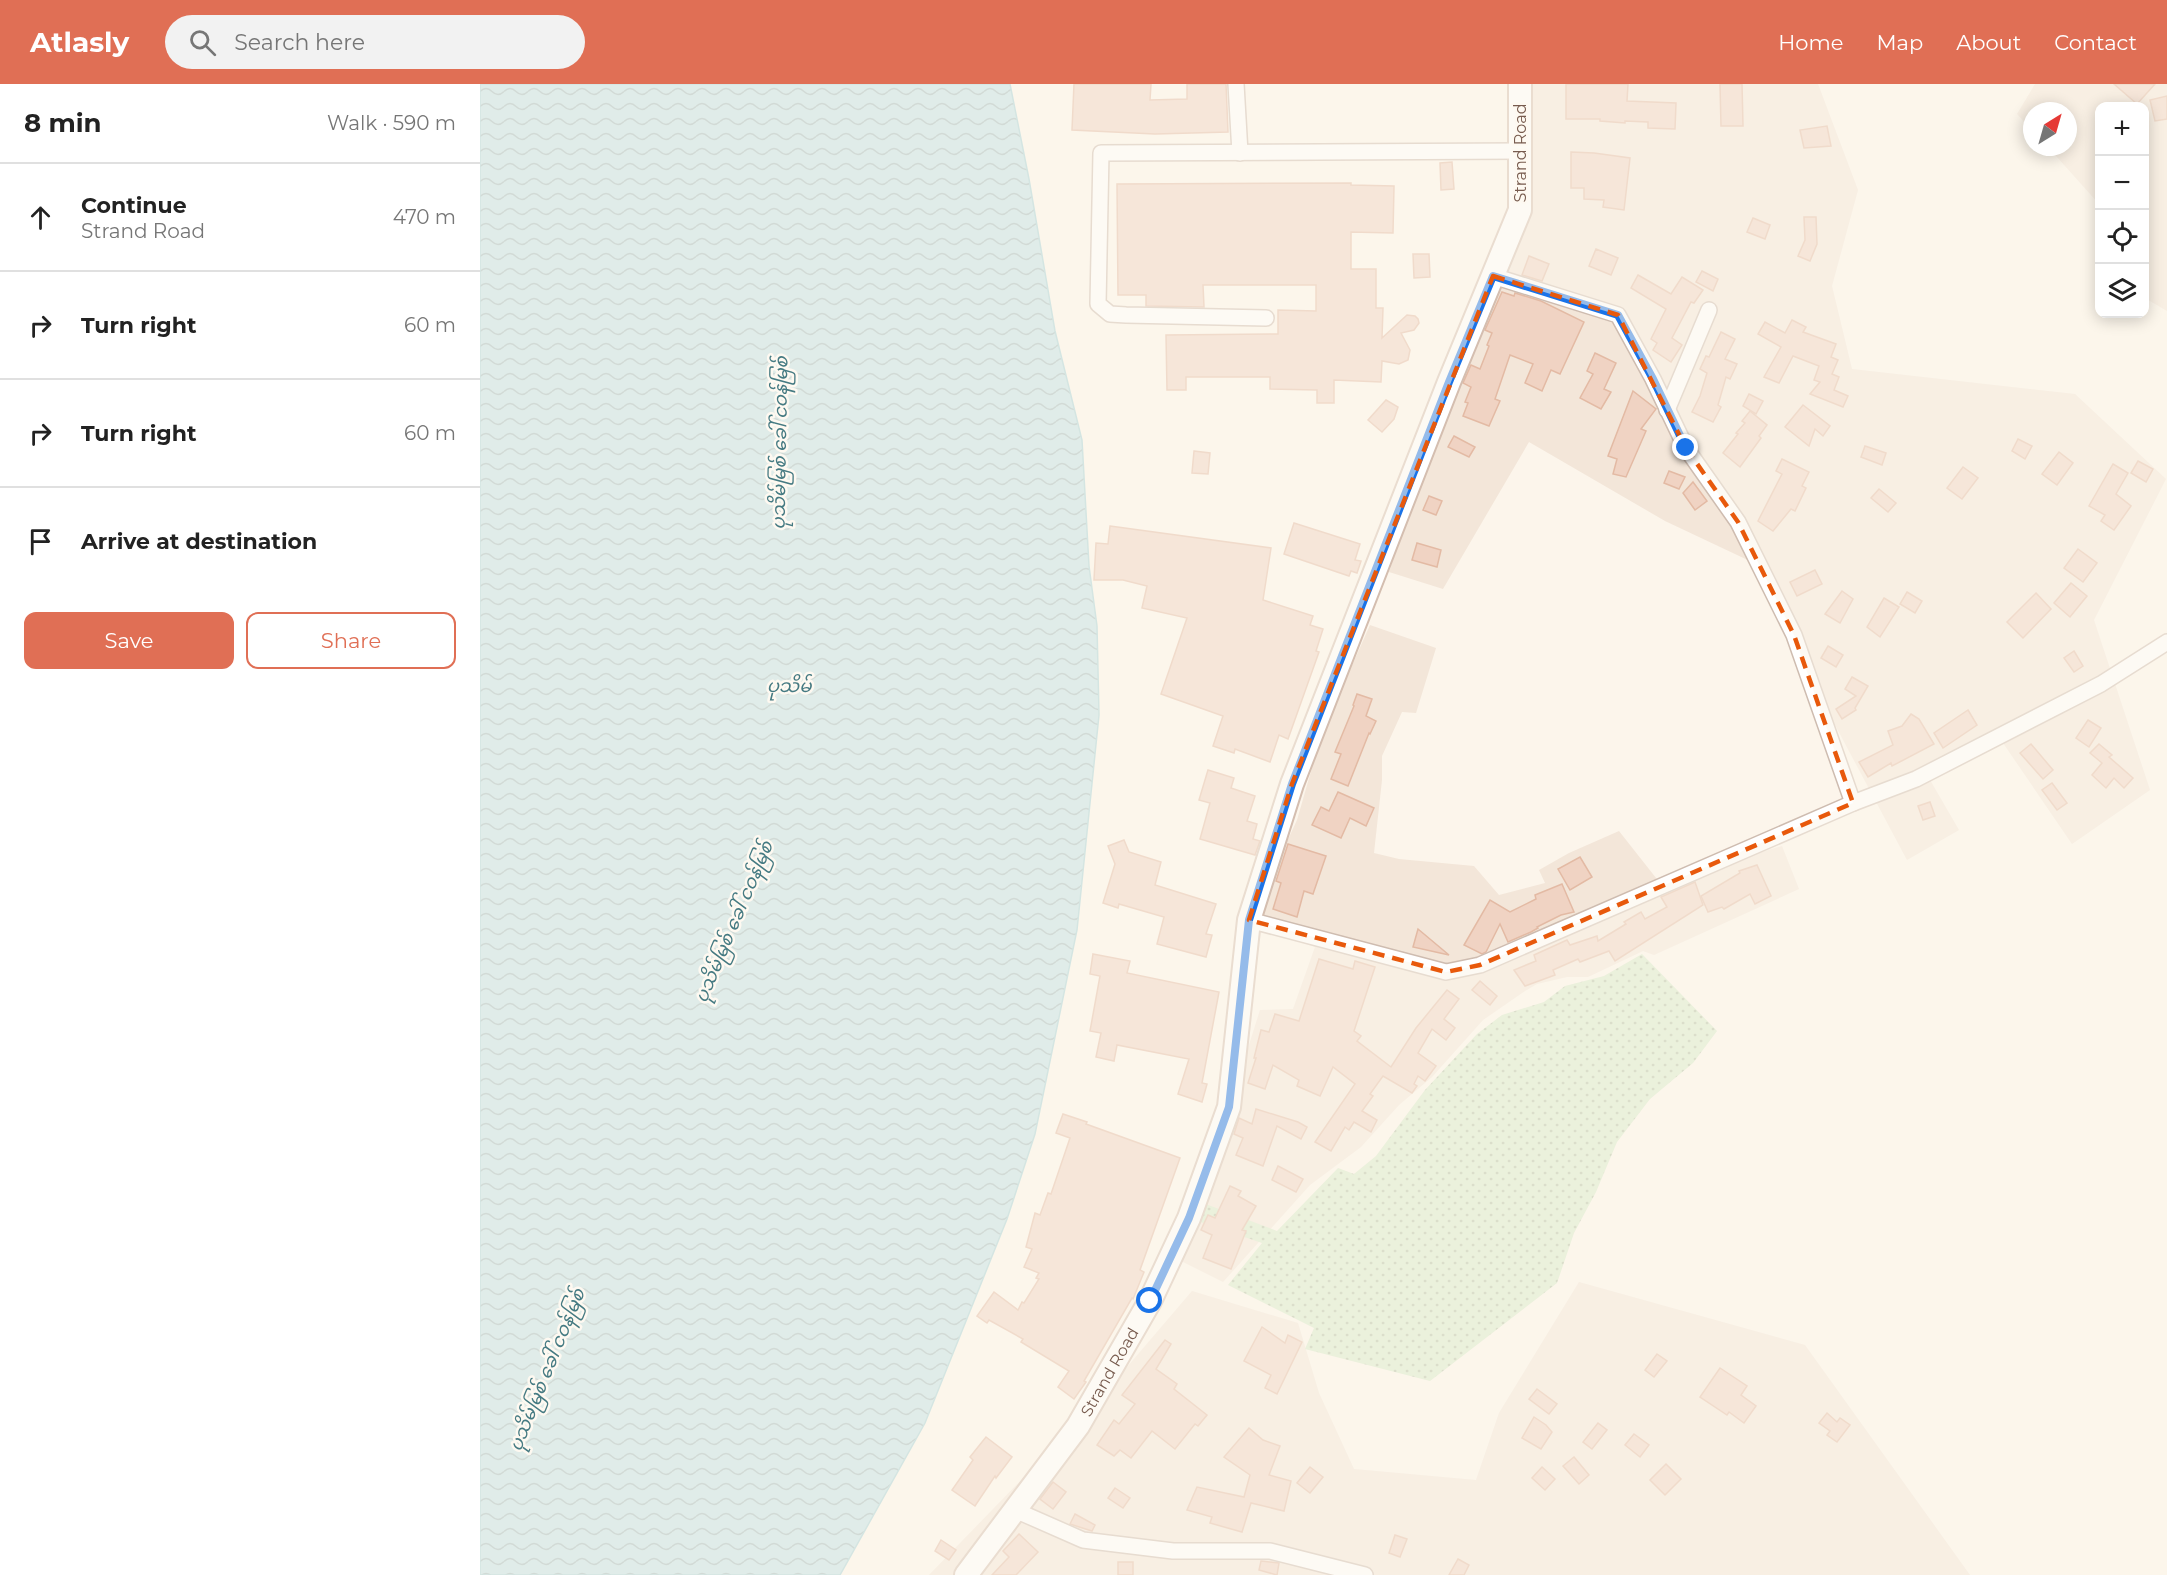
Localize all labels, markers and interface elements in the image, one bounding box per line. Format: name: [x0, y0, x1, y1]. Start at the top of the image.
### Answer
search box: [165, 15, 585, 69]
text: Atlasly: [30, 25, 129, 59]
icon: search: [186, 26, 219, 59]
text: Search here: [234, 29, 365, 56]
text: Home: [1778, 30, 1843, 55]
text: Map: [1876, 30, 1923, 55]
text: About: [1956, 30, 2021, 55]
text: Contact: [2054, 30, 2137, 55]
north arrow: [2023, 102, 2077, 156]
map controls: [2095, 102, 2149, 318]
button: +: [2095, 102, 2149, 156]
street label: Strand Road: [1511, 103, 1530, 203]
text: 8 min: [24, 107, 102, 139]
text: Walk · 590 m: [327, 111, 456, 135]
button: −: [2095, 156, 2149, 210]
text: Continue: [81, 192, 187, 219]
icon: ahead: [24, 201, 57, 234]
text: 470 m: [393, 205, 456, 229]
button: locate: [2095, 210, 2149, 264]
text: Strand Road: [81, 219, 205, 243]
button: layers: [2095, 264, 2149, 318]
icon: right: [24, 309, 57, 342]
text: Turn right: [81, 312, 196, 339]
text: 60 m: [404, 313, 456, 337]
water label: ပုသိမ်မြစ် ခေါ် ငဝန်မြစ်: [765, 355, 797, 530]
icon: right: [24, 417, 57, 450]
text: Turn right: [81, 420, 196, 447]
text: 60 m: [404, 421, 456, 445]
route end: [1672, 434, 1698, 460]
icon: arrive: [24, 525, 57, 558]
text: Arrive at destination: [81, 528, 317, 555]
button: Save: [24, 612, 234, 669]
button: Share: [246, 612, 456, 669]
water label: ပုသိမ်: [767, 673, 813, 701]
water label: ပုသိမ်မြစ် ခေါ် ငဝန်မြစ်: [688, 836, 782, 1008]
water label: ပုသိမ်မြစ် ခေါ် ငဝန်မြစ်: [503, 1284, 594, 1456]
route start: [1136, 1287, 1162, 1313]
street label: Strand Road: [1076, 1324, 1142, 1420]

